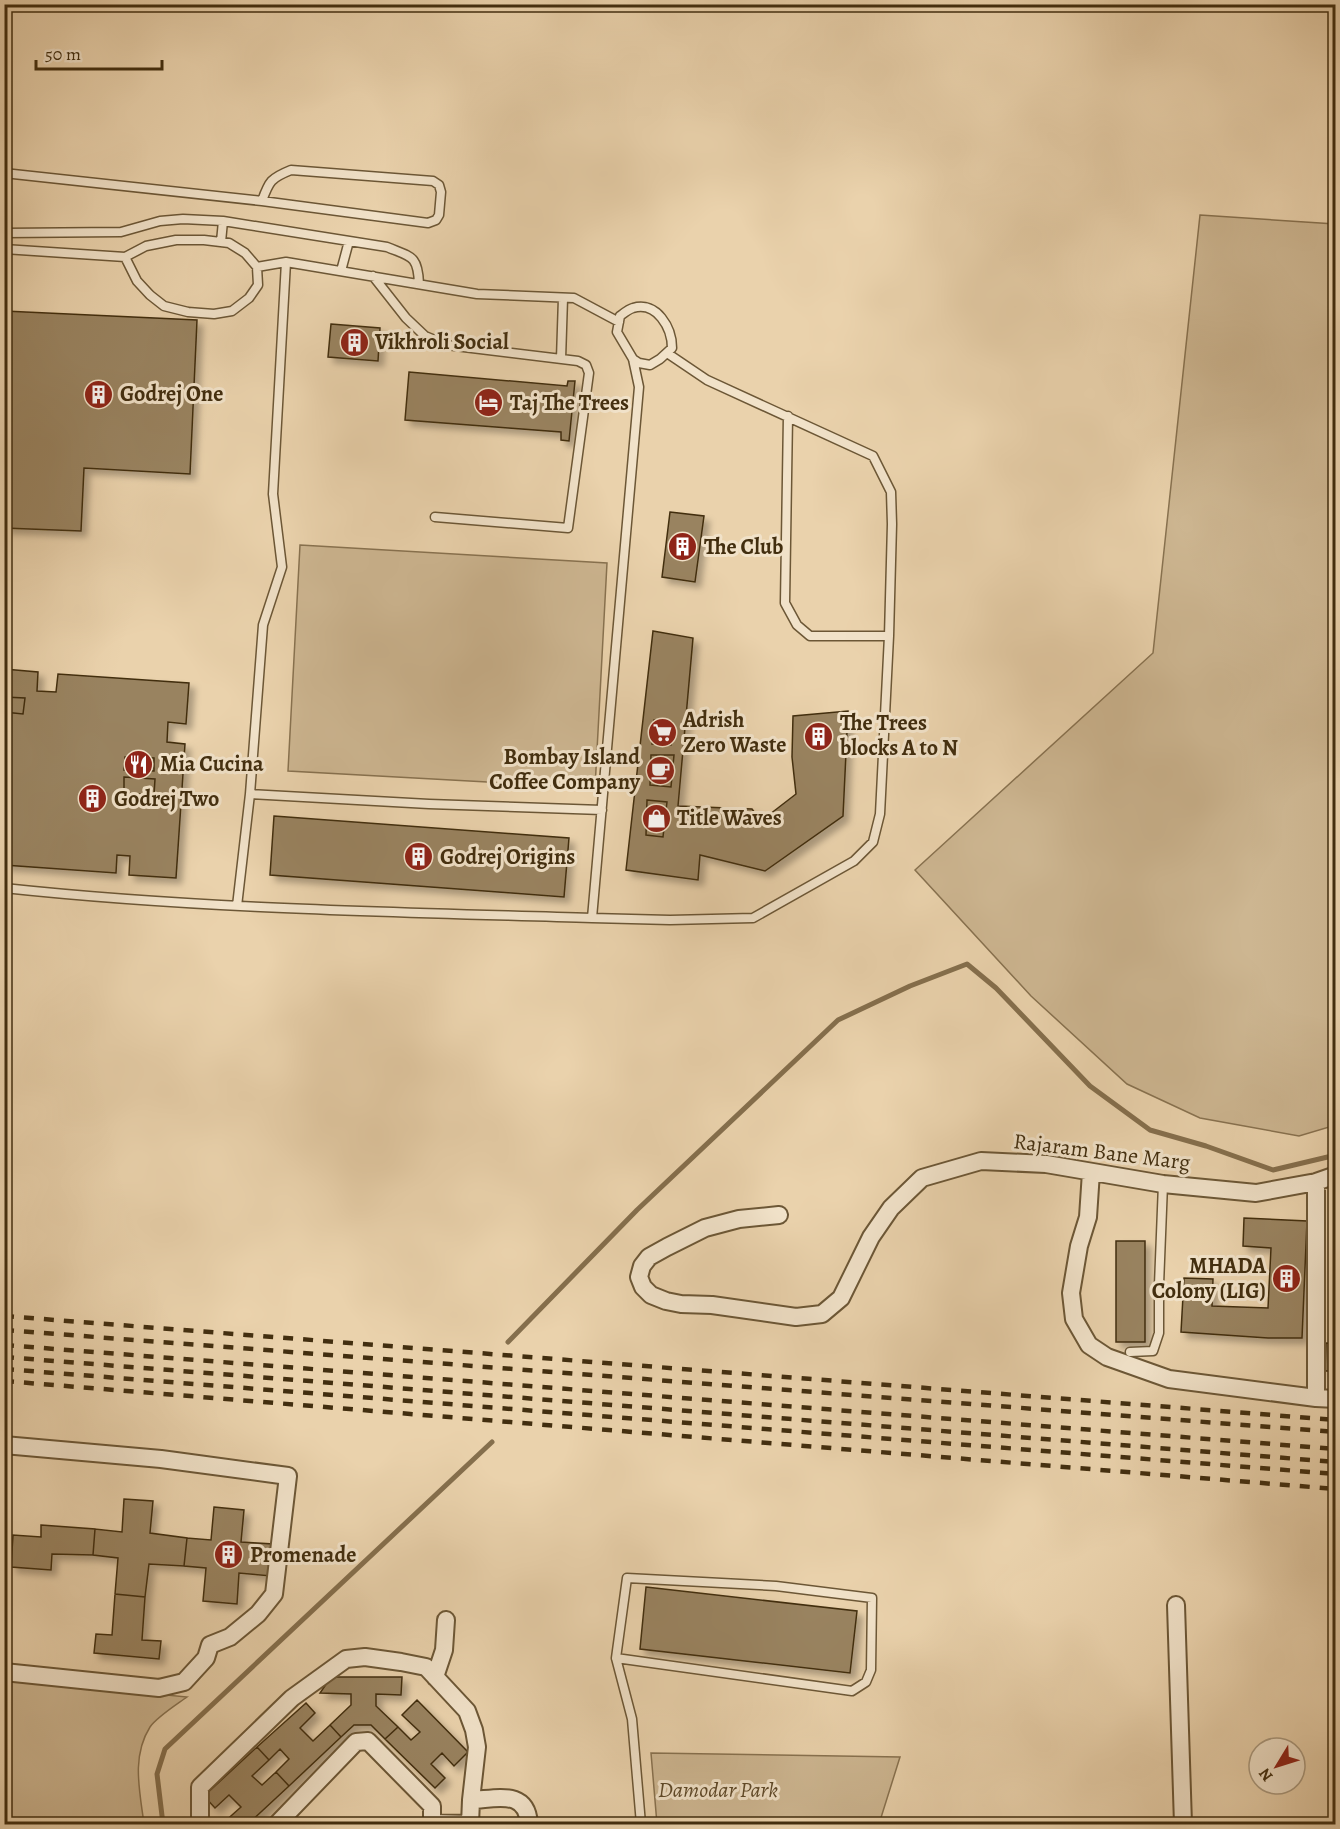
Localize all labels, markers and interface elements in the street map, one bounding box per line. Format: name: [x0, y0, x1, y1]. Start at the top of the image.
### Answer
scale bar: [36, 33, 162, 71]
text: 50 m: [45, 42, 81, 66]
building icon: Vikhroli Social: [338, 326, 370, 358]
place label: Vikhroli Social: [374, 327, 509, 357]
building icon: Godrej One: [83, 378, 115, 410]
place label: Godrej One: [120, 379, 223, 409]
hotel icon: Taj The Trees: [473, 387, 505, 419]
place label: Taj The Trees: [510, 388, 629, 418]
building icon: The Club: [667, 531, 699, 563]
place label: The Club: [704, 532, 783, 562]
place label: Adrish Zero Waste: [682, 705, 786, 760]
place label: The Trees blocks A to N: [839, 708, 958, 763]
supermarket icon: Adrish Zero Waste: [646, 717, 678, 749]
building icon: The Trees blocks A to N: [803, 720, 835, 752]
place label: Bombay Island Coffee Company: [489, 742, 641, 797]
restaurant icon: Mia Cucina: [123, 748, 155, 780]
place label: Mia Cucina: [160, 749, 264, 779]
cafe icon: Bombay Island Coffee Company: [645, 754, 677, 786]
building icon: Godrej Two: [77, 783, 109, 815]
place label: Godrej Two: [114, 784, 219, 814]
shop icon: Title Waves: [640, 802, 672, 834]
place label: Title Waves: [677, 803, 782, 833]
building icon: Godrej Origins: [403, 841, 435, 873]
place label: Godrej Origins: [440, 842, 575, 872]
street label: Rajaram Bane Marg: [1012, 1126, 1192, 1178]
place label: MHADA Colony (LIG): [1152, 1251, 1266, 1306]
building icon: MHADA Colony (LIG): [1271, 1263, 1303, 1295]
building icon: Promenade: [213, 1539, 245, 1571]
place label: Promenade: [250, 1540, 356, 1570]
north arrow: [1247, 1736, 1307, 1796]
text: N: [1253, 1763, 1278, 1786]
park label: Damodar Park: [658, 1775, 778, 1805]

